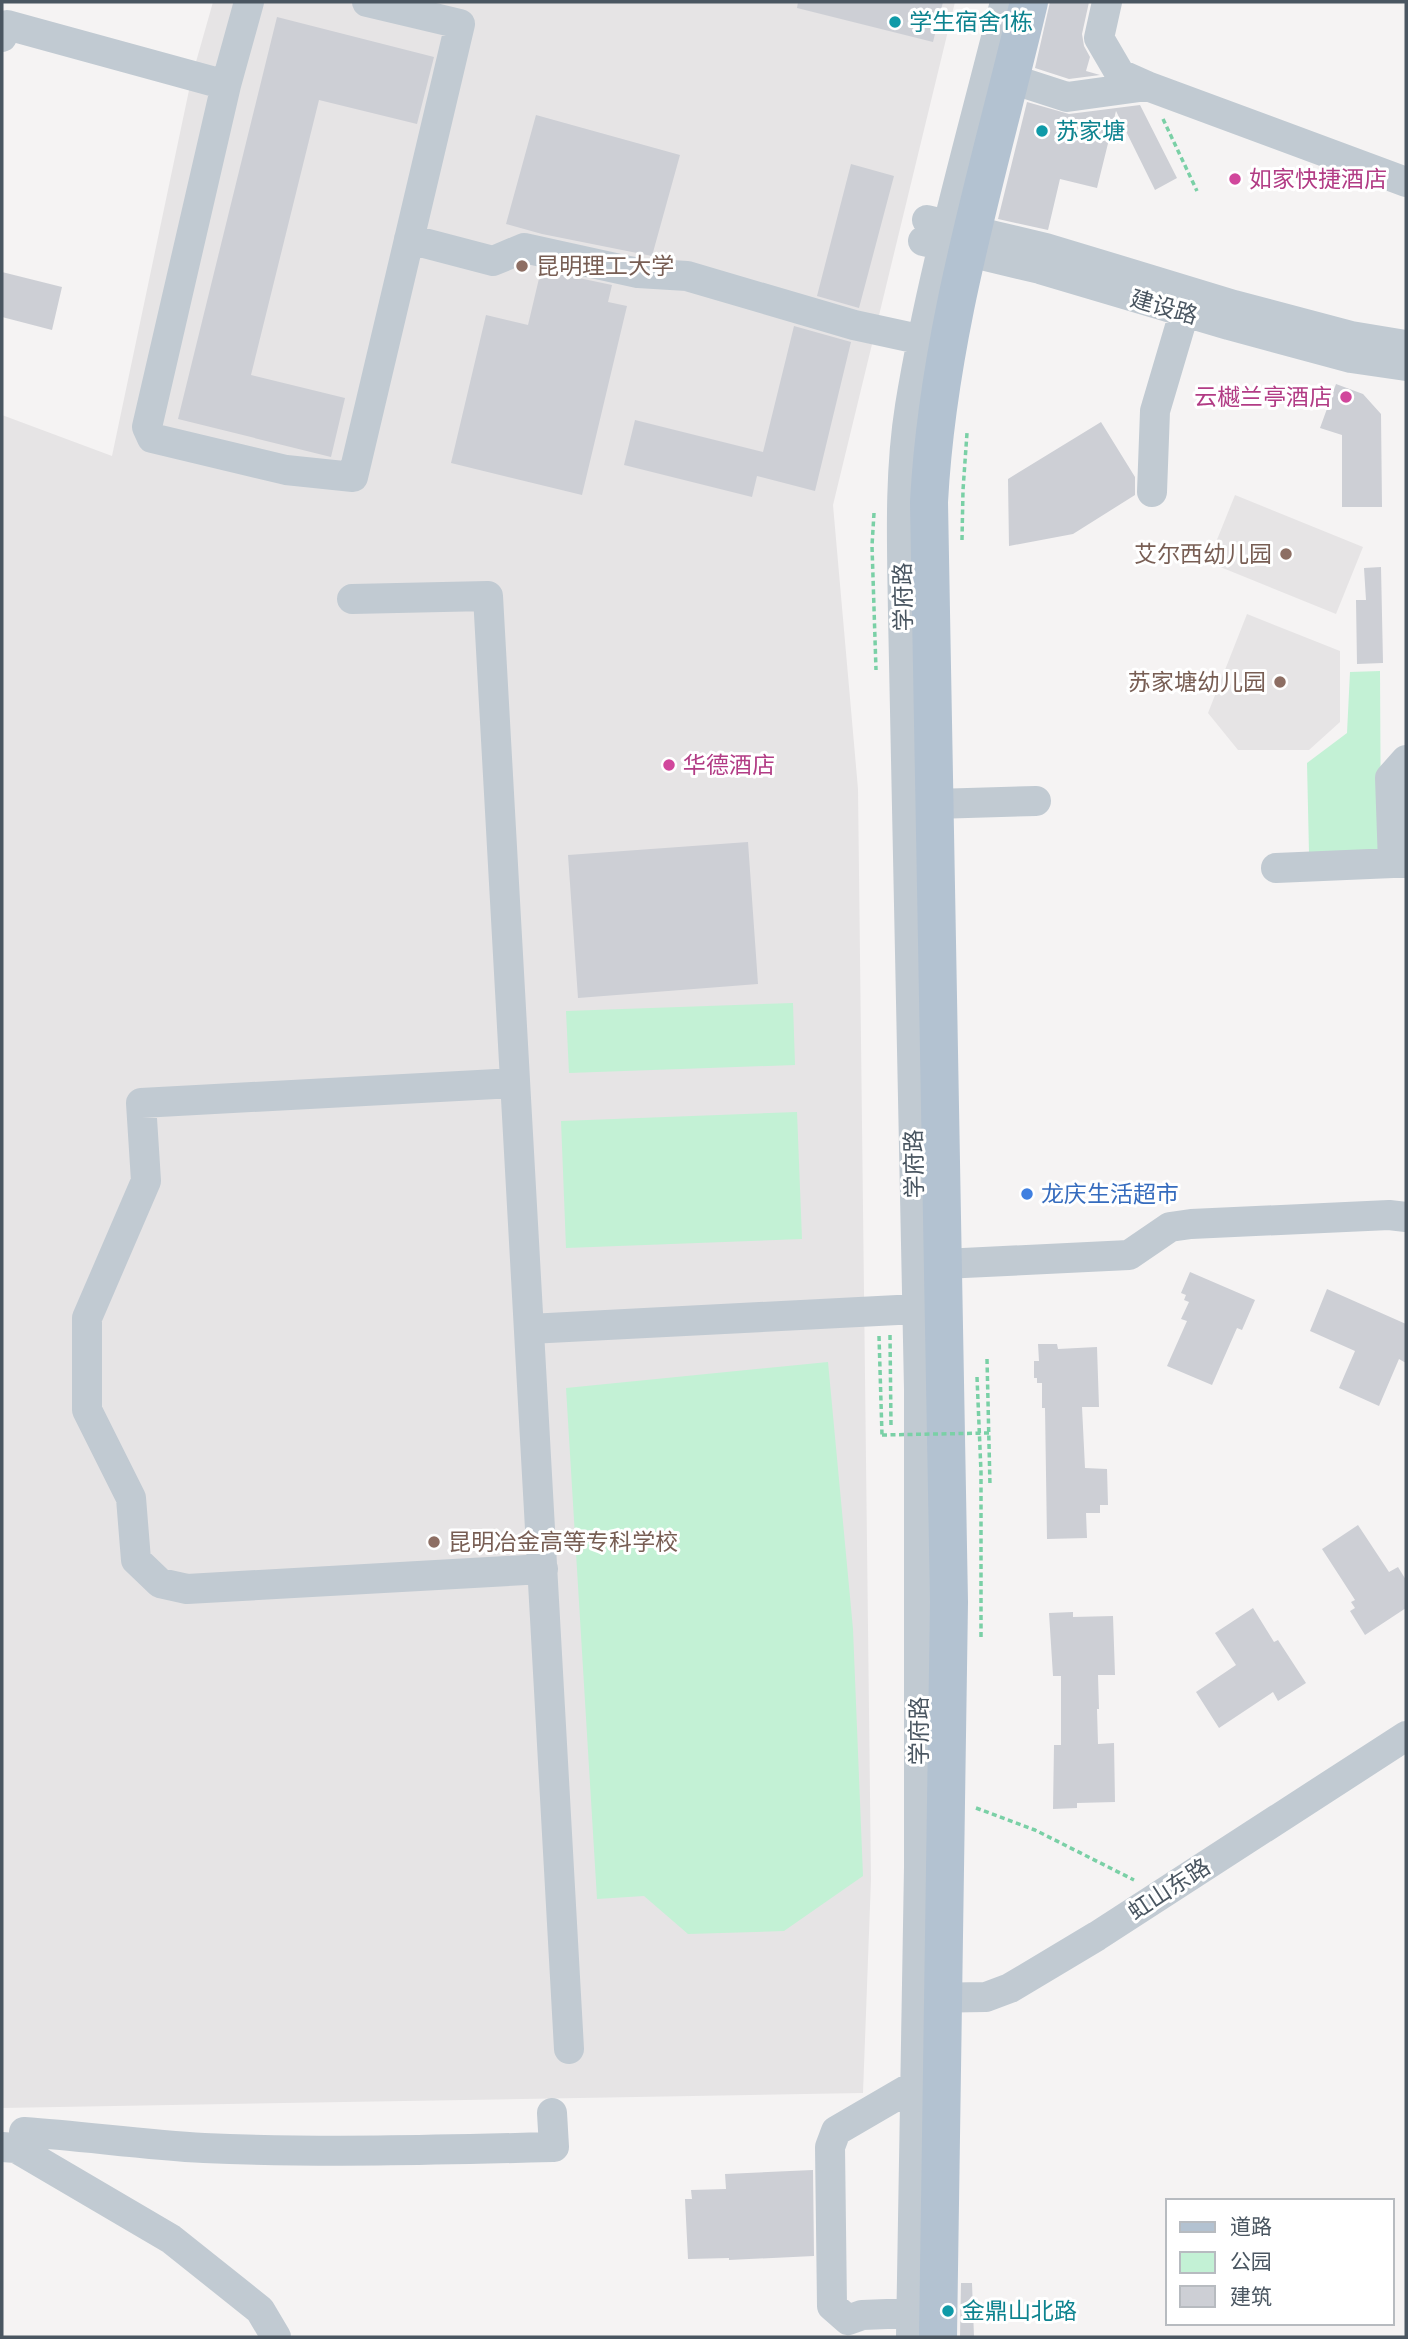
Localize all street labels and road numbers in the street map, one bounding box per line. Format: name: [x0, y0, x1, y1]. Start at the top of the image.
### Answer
street label: 建设路: [1127, 285, 1201, 330]
street label: 学府路: [889, 562, 918, 632]
street label: 学府路: [900, 1129, 929, 1199]
street label: 学府路: [906, 1697, 933, 1766]
street label: 虹山东路: [1123, 1853, 1215, 1926]

